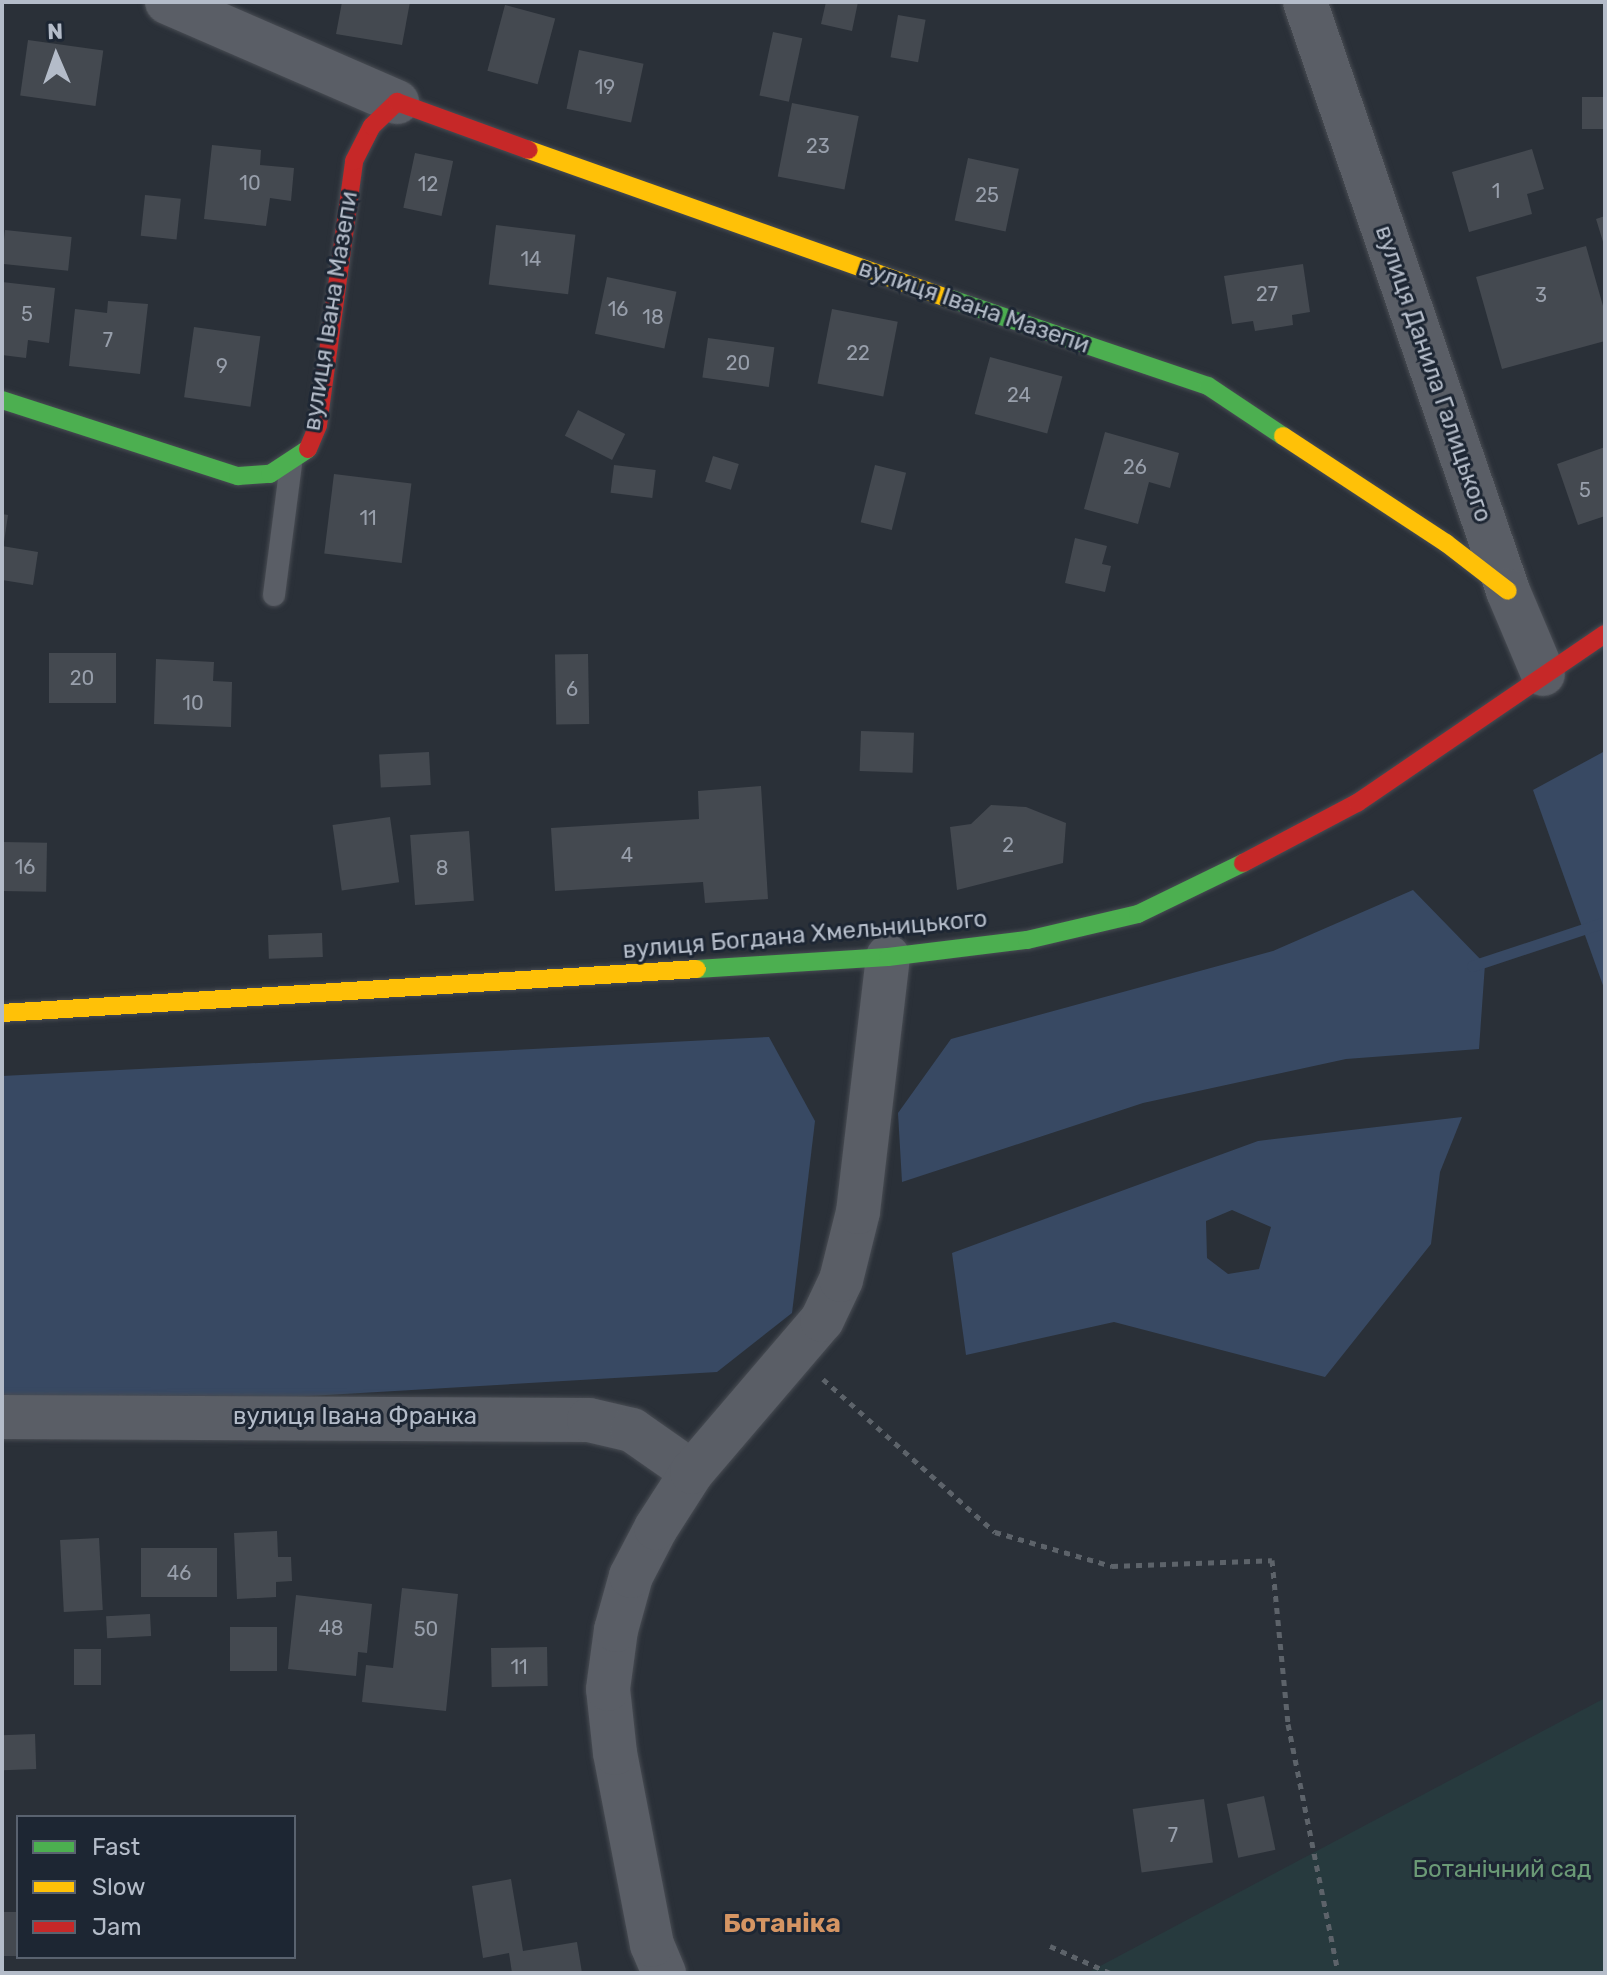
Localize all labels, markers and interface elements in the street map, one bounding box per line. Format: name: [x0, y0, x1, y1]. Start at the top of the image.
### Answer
north arrow: [16, 16, 96, 96]
text: N: [47, 18, 64, 45]
house number: 19: [595, 75, 615, 99]
house number: 23: [806, 134, 830, 158]
house number: 10: [239, 171, 261, 195]
house number: 12: [418, 172, 438, 196]
house number: 1: [1492, 179, 1500, 203]
house number: 25: [975, 183, 999, 207]
street label: вулиця Івана Мазепи: [298, 189, 364, 433]
street label: вулиця Данила Галицького: [1369, 222, 1497, 526]
house number: 14: [521, 247, 541, 271]
street label: вулиця Івана Мазепи: [855, 254, 1093, 360]
house number: 27: [1256, 282, 1278, 306]
house number: 3: [1535, 283, 1547, 307]
house number: 16: [608, 297, 628, 321]
house number: 5: [21, 302, 33, 326]
house number: 18: [642, 305, 664, 329]
house number: 7: [103, 328, 113, 352]
house number: 22: [846, 341, 870, 365]
house number: 20: [726, 351, 750, 375]
house number: 9: [216, 354, 228, 378]
house number: 24: [1007, 383, 1031, 407]
house number: 26: [1123, 455, 1147, 479]
house number: 5: [1579, 478, 1591, 502]
house number: 11: [359, 506, 377, 530]
house number: 20: [70, 666, 94, 690]
house number: 6: [566, 677, 578, 701]
house number: 10: [182, 691, 204, 715]
house number: 2: [1002, 833, 1014, 857]
house number: 4: [621, 843, 633, 867]
house number: 16: [15, 855, 35, 879]
house number: 8: [436, 856, 448, 880]
street label: вулиця Богдана Хмельницького: [622, 905, 988, 965]
street label: вулиця Івана Франка: [233, 1403, 477, 1431]
house number: 46: [167, 1561, 191, 1585]
house number: 48: [318, 1616, 344, 1640]
house number: 50: [414, 1617, 438, 1641]
house number: 11: [510, 1655, 528, 1679]
legend: [16, 1815, 296, 1959]
house number: 7: [1168, 1823, 1178, 1847]
text: Fast: [92, 1833, 140, 1861]
park label: Ботанічний сад: [1413, 1856, 1591, 1884]
text: Slow: [92, 1873, 145, 1901]
district label: Ботаніка: [723, 1908, 841, 1940]
text: Jam: [92, 1913, 142, 1941]

